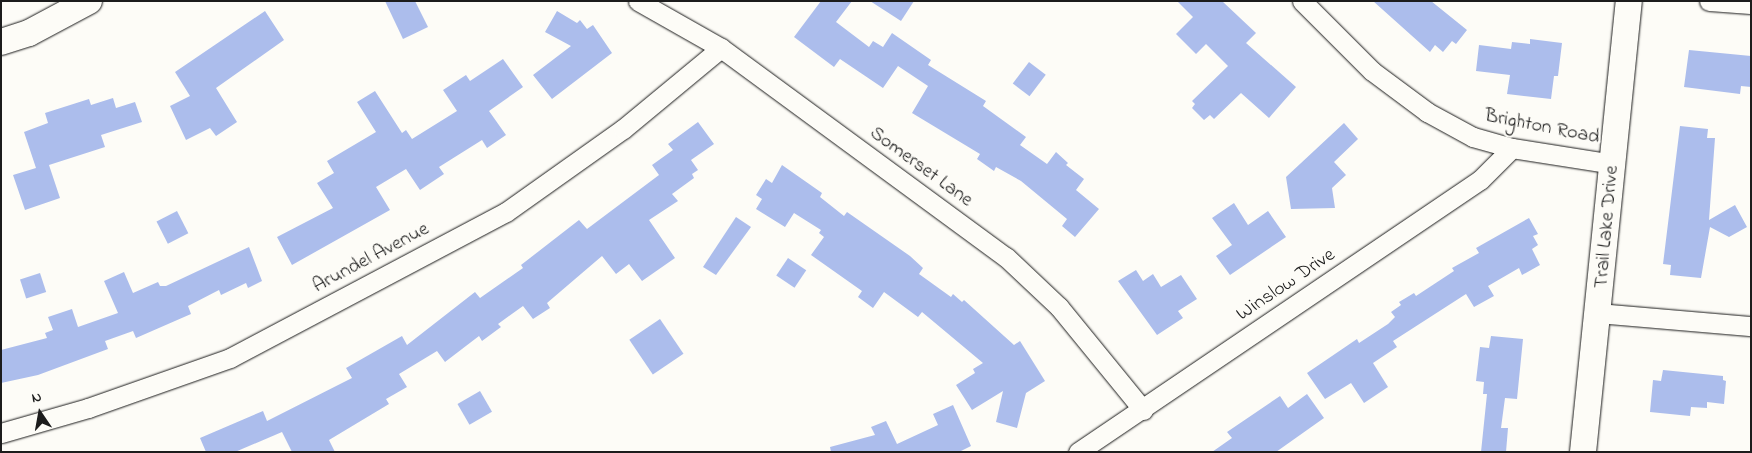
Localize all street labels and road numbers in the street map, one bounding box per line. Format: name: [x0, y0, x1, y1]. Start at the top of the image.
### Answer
street label: Brighton Road: [1483, 104, 1601, 150]
street label: Somerset Lane: [865, 121, 977, 213]
street label: Trail Lake Drive: [1590, 165, 1624, 289]
street label: Arundel Avenue: [309, 217, 433, 299]
street label: Winslow Drive: [1232, 243, 1340, 327]

